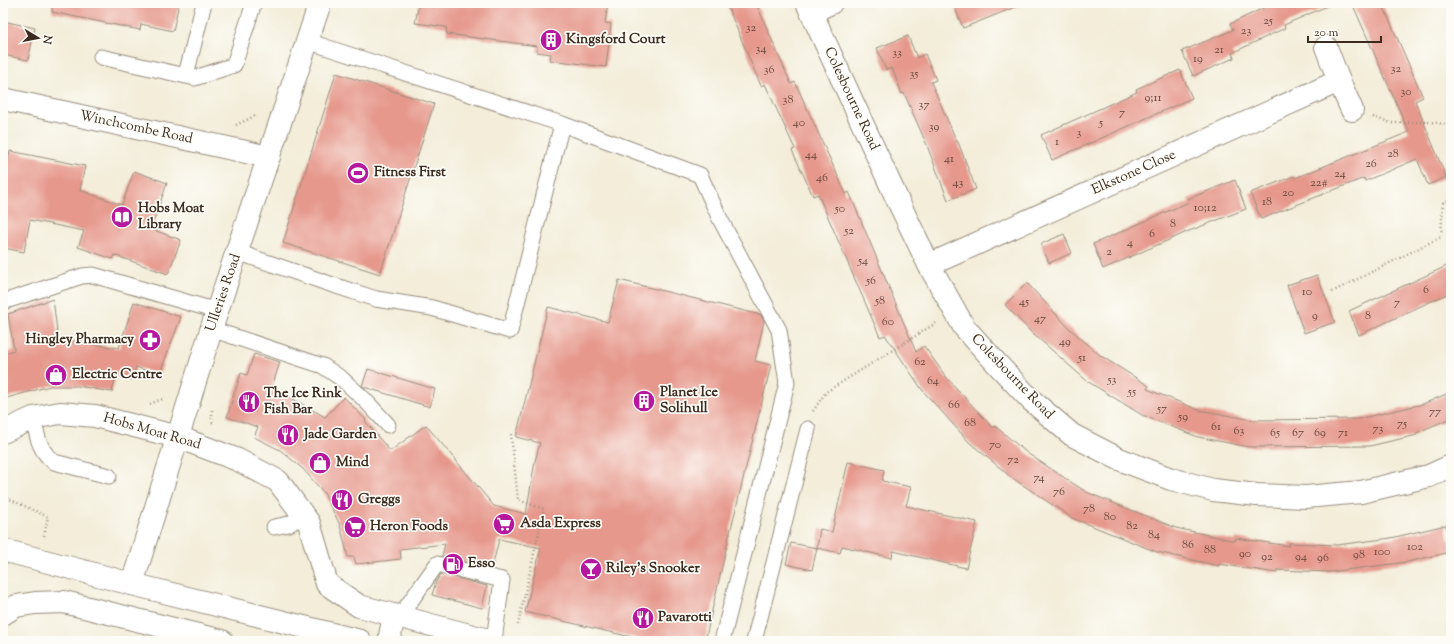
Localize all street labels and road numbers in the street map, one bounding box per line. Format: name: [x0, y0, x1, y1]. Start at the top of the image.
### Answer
street label: Colesbourne Road: [818, 44, 884, 154]
street label: Winchcombe Road: [78, 106, 195, 150]
street label: Elkstone Close: [1089, 145, 1179, 201]
street label: Ulleries Road: [201, 251, 247, 335]
street label: Colesbourne Road: [966, 330, 1058, 424]
street label: Hobs Moat Road: [101, 409, 203, 456]

